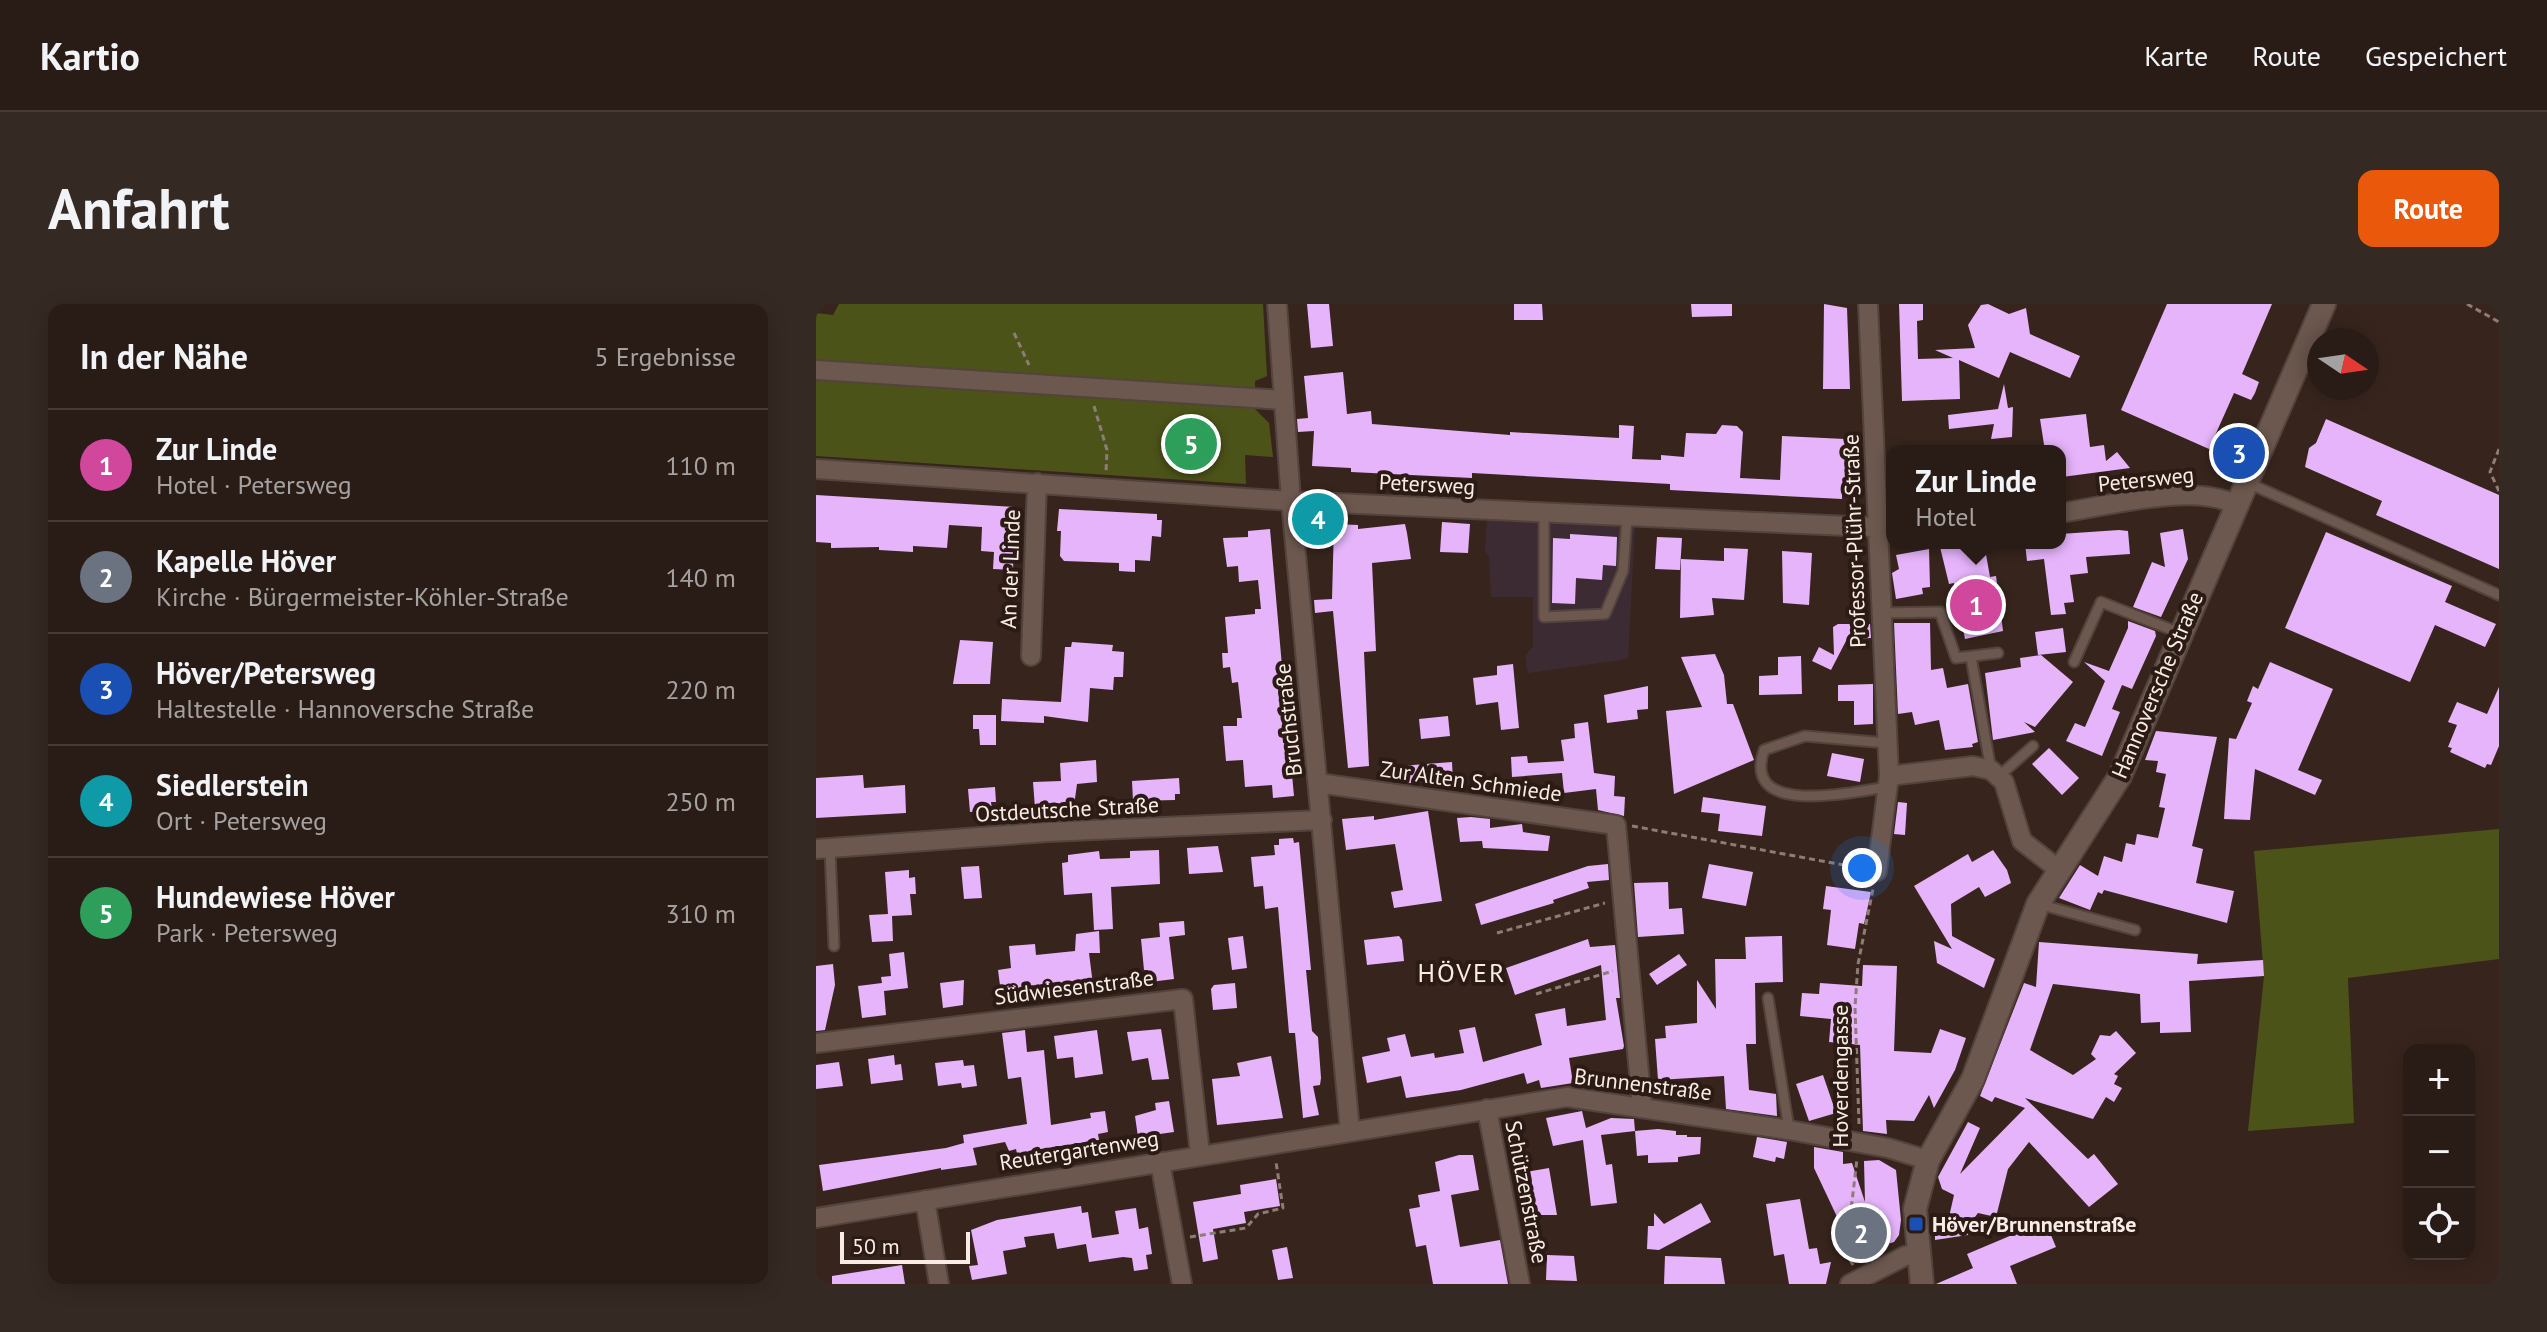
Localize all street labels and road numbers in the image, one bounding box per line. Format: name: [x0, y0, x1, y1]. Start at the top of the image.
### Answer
street label: Professor-Plühr-Straße: [1836, 434, 1872, 648]
street label: Petersweg: [2097, 460, 2195, 498]
street label: Petersweg: [1378, 467, 1476, 501]
street label: An der Linde: [994, 509, 1026, 629]
street label: Hannoversche Straße: [2105, 587, 2209, 783]
street label: Bruchstraße: [1268, 662, 1308, 778]
street label: Zur Alten Schmiede: [1378, 754, 1564, 808]
street label: Ostdeutsche Straße: [974, 790, 1160, 828]
street label: Südwiesenstraße: [993, 963, 1155, 1011]
street label: Hoverdengasse: [1826, 1005, 1854, 1147]
street label: Brunnenstraße: [1572, 1062, 1714, 1106]
street label: Schützenstraße: [1499, 1118, 1555, 1266]
street label: Reutergartenweg: [997, 1124, 1161, 1176]

